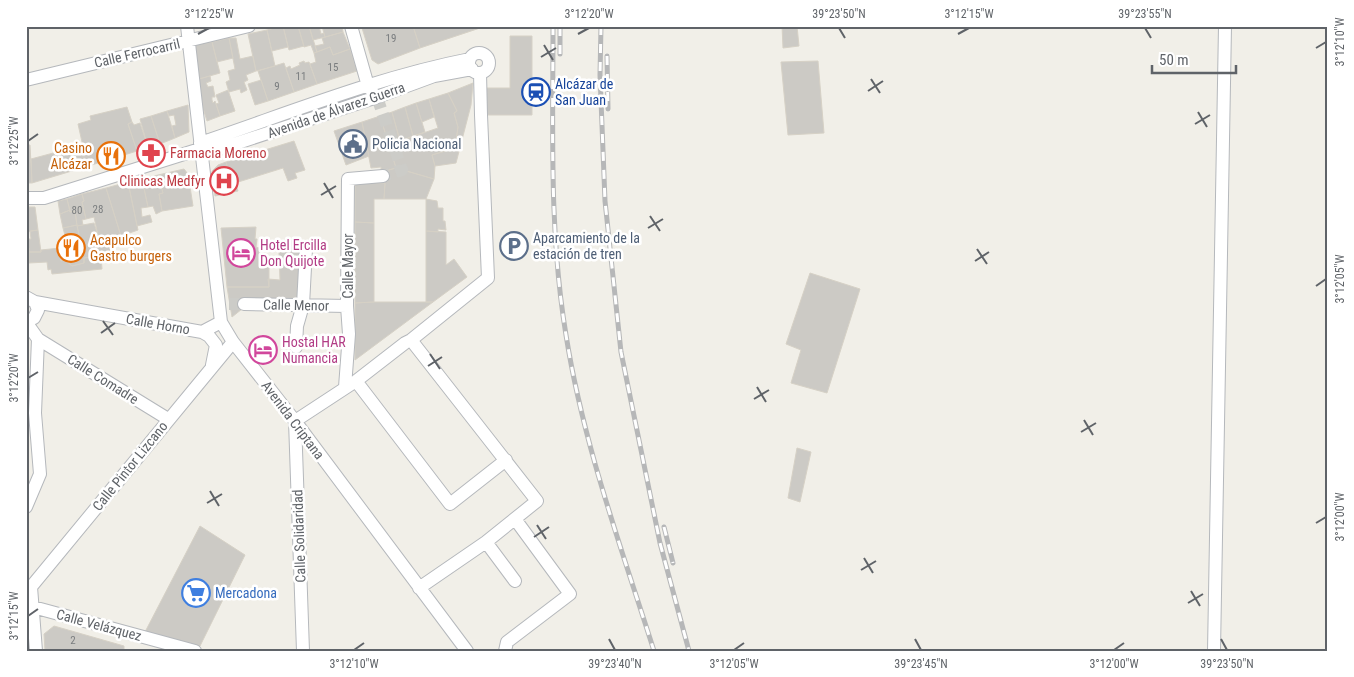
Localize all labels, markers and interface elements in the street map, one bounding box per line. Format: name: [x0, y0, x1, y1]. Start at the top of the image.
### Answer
text: 3°12'25"W: [184, 7, 234, 21]
text: 3°12'20"W: [564, 7, 614, 21]
text: 39°23'50"N: [812, 7, 866, 21]
text: 3°12'15"W: [944, 7, 994, 21]
text: 39°23'55"N: [1118, 7, 1172, 21]
text: 3°12'10"W: [1333, 17, 1347, 67]
house number: 19: [386, 32, 396, 45]
street label: Calle Ferrocarril: [93, 35, 181, 71]
scale bar: [1152, 42, 1235, 74]
text: 50 m: [1159, 51, 1189, 69]
house number: 15: [328, 61, 338, 74]
house number: 11: [296, 70, 306, 83]
place label: Alcázar de San Juan: [555, 76, 614, 108]
station icon: Alcázar de San Juan: [521, 77, 551, 107]
street label: Avenida de Álvarez Guerra: [265, 78, 407, 141]
house number: 9: [274, 80, 280, 93]
text: 3°12'25"W: [7, 116, 21, 166]
public building icon: Policia Nacional: [338, 129, 368, 159]
place label: Policia Nacional: [372, 136, 462, 152]
pharmacy icon: Farmacia Moreno: [136, 138, 166, 168]
place label: Casino Alcázar: [50, 140, 92, 172]
restaurant icon: Casino Alcázar: [96, 141, 126, 171]
place label: Farmacia Moreno: [170, 145, 266, 161]
hospital icon: Clinicas Medfyr: [209, 166, 239, 196]
place label: Clinicas Medfyr: [119, 173, 205, 189]
house number: 28: [93, 203, 103, 216]
house number: 80: [72, 204, 82, 217]
place label: Aparcamiento de la estación de tren: [533, 230, 640, 262]
parking icon: Aparcamiento de la estación de tren: [499, 231, 529, 261]
place label: Acapulco Gastro burgers: [90, 232, 172, 264]
restaurant icon: Acapulco Gastro burgers: [56, 233, 86, 263]
street label: Calle Mayor: [340, 233, 356, 299]
place label: Hotel Ercilla Don Quijote: [260, 237, 327, 269]
hotel icon: Hotel Ercilla Don Quijote: [226, 238, 256, 268]
text: 3°12'05"W: [1333, 254, 1347, 304]
street label: Calle Menor: [263, 296, 329, 314]
street label: Calle Horno: [125, 311, 191, 337]
place label: Hostal HAR Numancia: [282, 334, 346, 366]
hotel icon: Hostal HAR Numancia: [248, 335, 278, 365]
street label: Calle Comadre: [65, 351, 142, 407]
text: 3°12'20"W: [7, 353, 21, 403]
street label: Avenida Criptana: [258, 378, 328, 462]
street label: Calle Pintor Lizcano: [89, 418, 171, 514]
street label: Calle Solidaridad: [289, 489, 309, 583]
text: 3°12'00"W: [1333, 492, 1347, 542]
supermarket icon: Mercadona: [181, 578, 211, 608]
place label: Mercadona: [215, 585, 277, 601]
text: 3°12'15"W: [7, 591, 21, 641]
street label: Calle Velázquez: [55, 606, 143, 644]
house number: 2: [70, 634, 76, 647]
text: 3°12'10"W: [329, 657, 379, 671]
text: 39°23'40"N: [588, 657, 642, 671]
text: 3°12'05"W: [709, 657, 759, 671]
text: 39°23'45"N: [894, 657, 948, 671]
text: 3°12'00"W: [1089, 657, 1139, 671]
text: 39°23'50"N: [1200, 657, 1254, 671]

